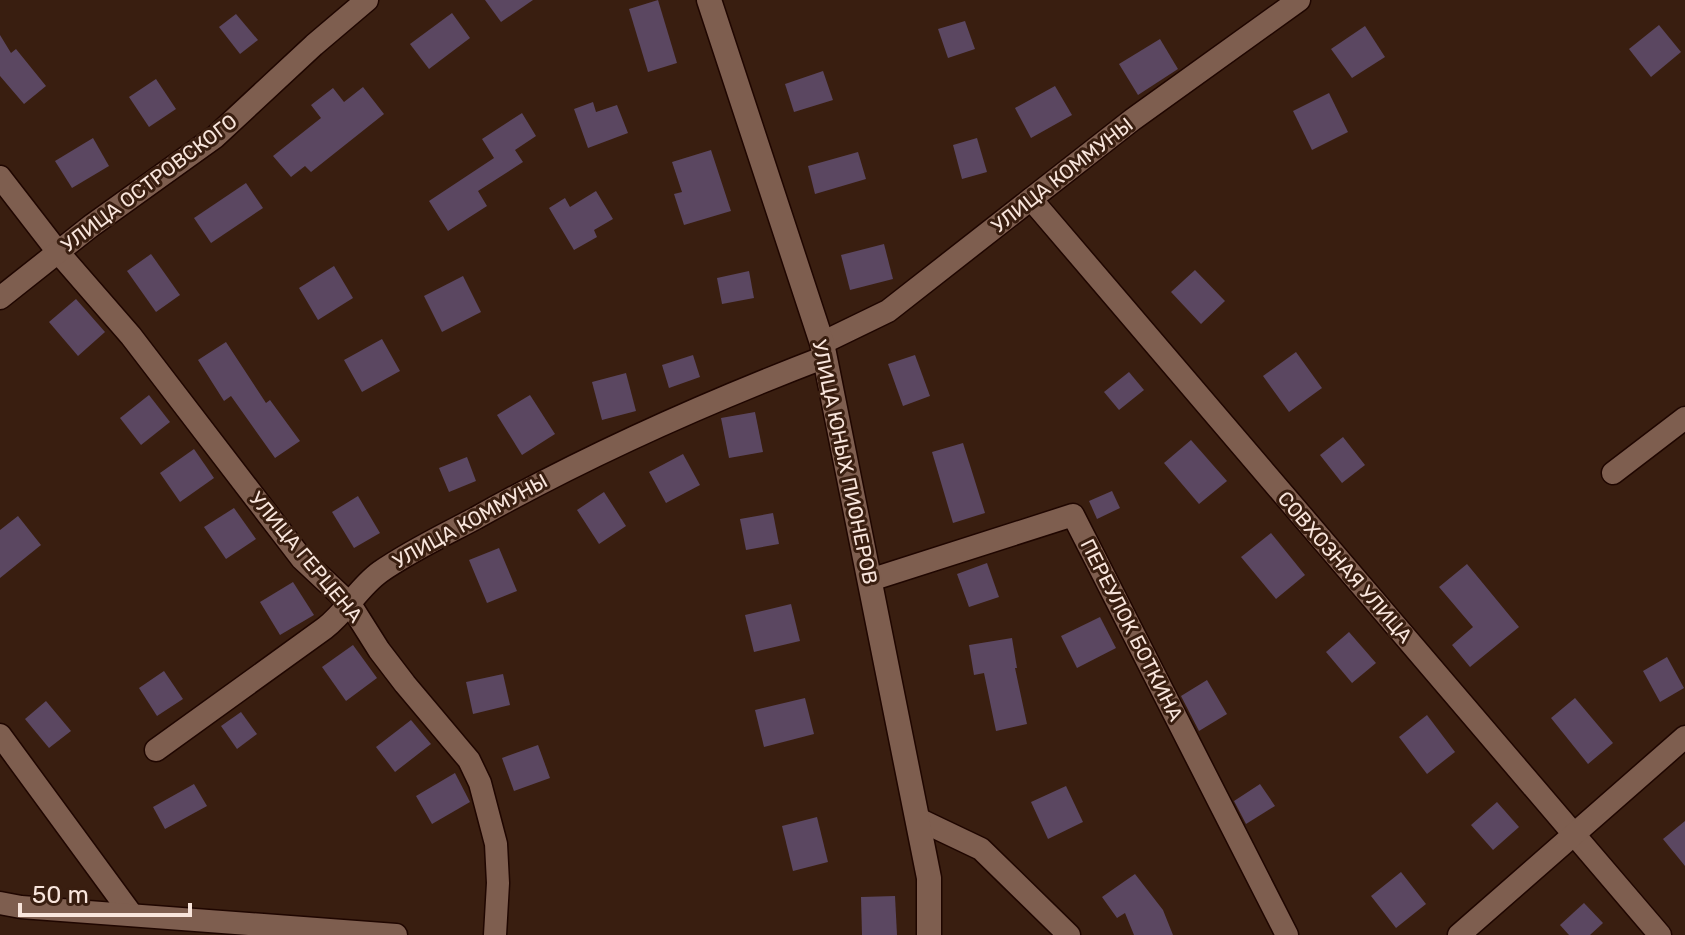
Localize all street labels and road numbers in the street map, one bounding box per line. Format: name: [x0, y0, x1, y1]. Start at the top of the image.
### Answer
street label: УЛИЦА ОСТРОВСКОГО: [56, 109, 242, 257]
street label: УЛИЦА КОММУНЫ: [986, 112, 1138, 238]
street label: УЛИЦА ЮНЫХ ПИОНЕРОВ: [807, 338, 883, 586]
street label: УЛИЦА КОММУНЫ: [389, 469, 551, 573]
street label: СОВХОЗНАЯ УЛИЦА: [1273, 486, 1417, 648]
street label: УЛИЦА ГЕРЦЕНА: [244, 487, 368, 627]
street label: ПЕРЕУЛОК БОТКИНА: [1076, 535, 1188, 725]

